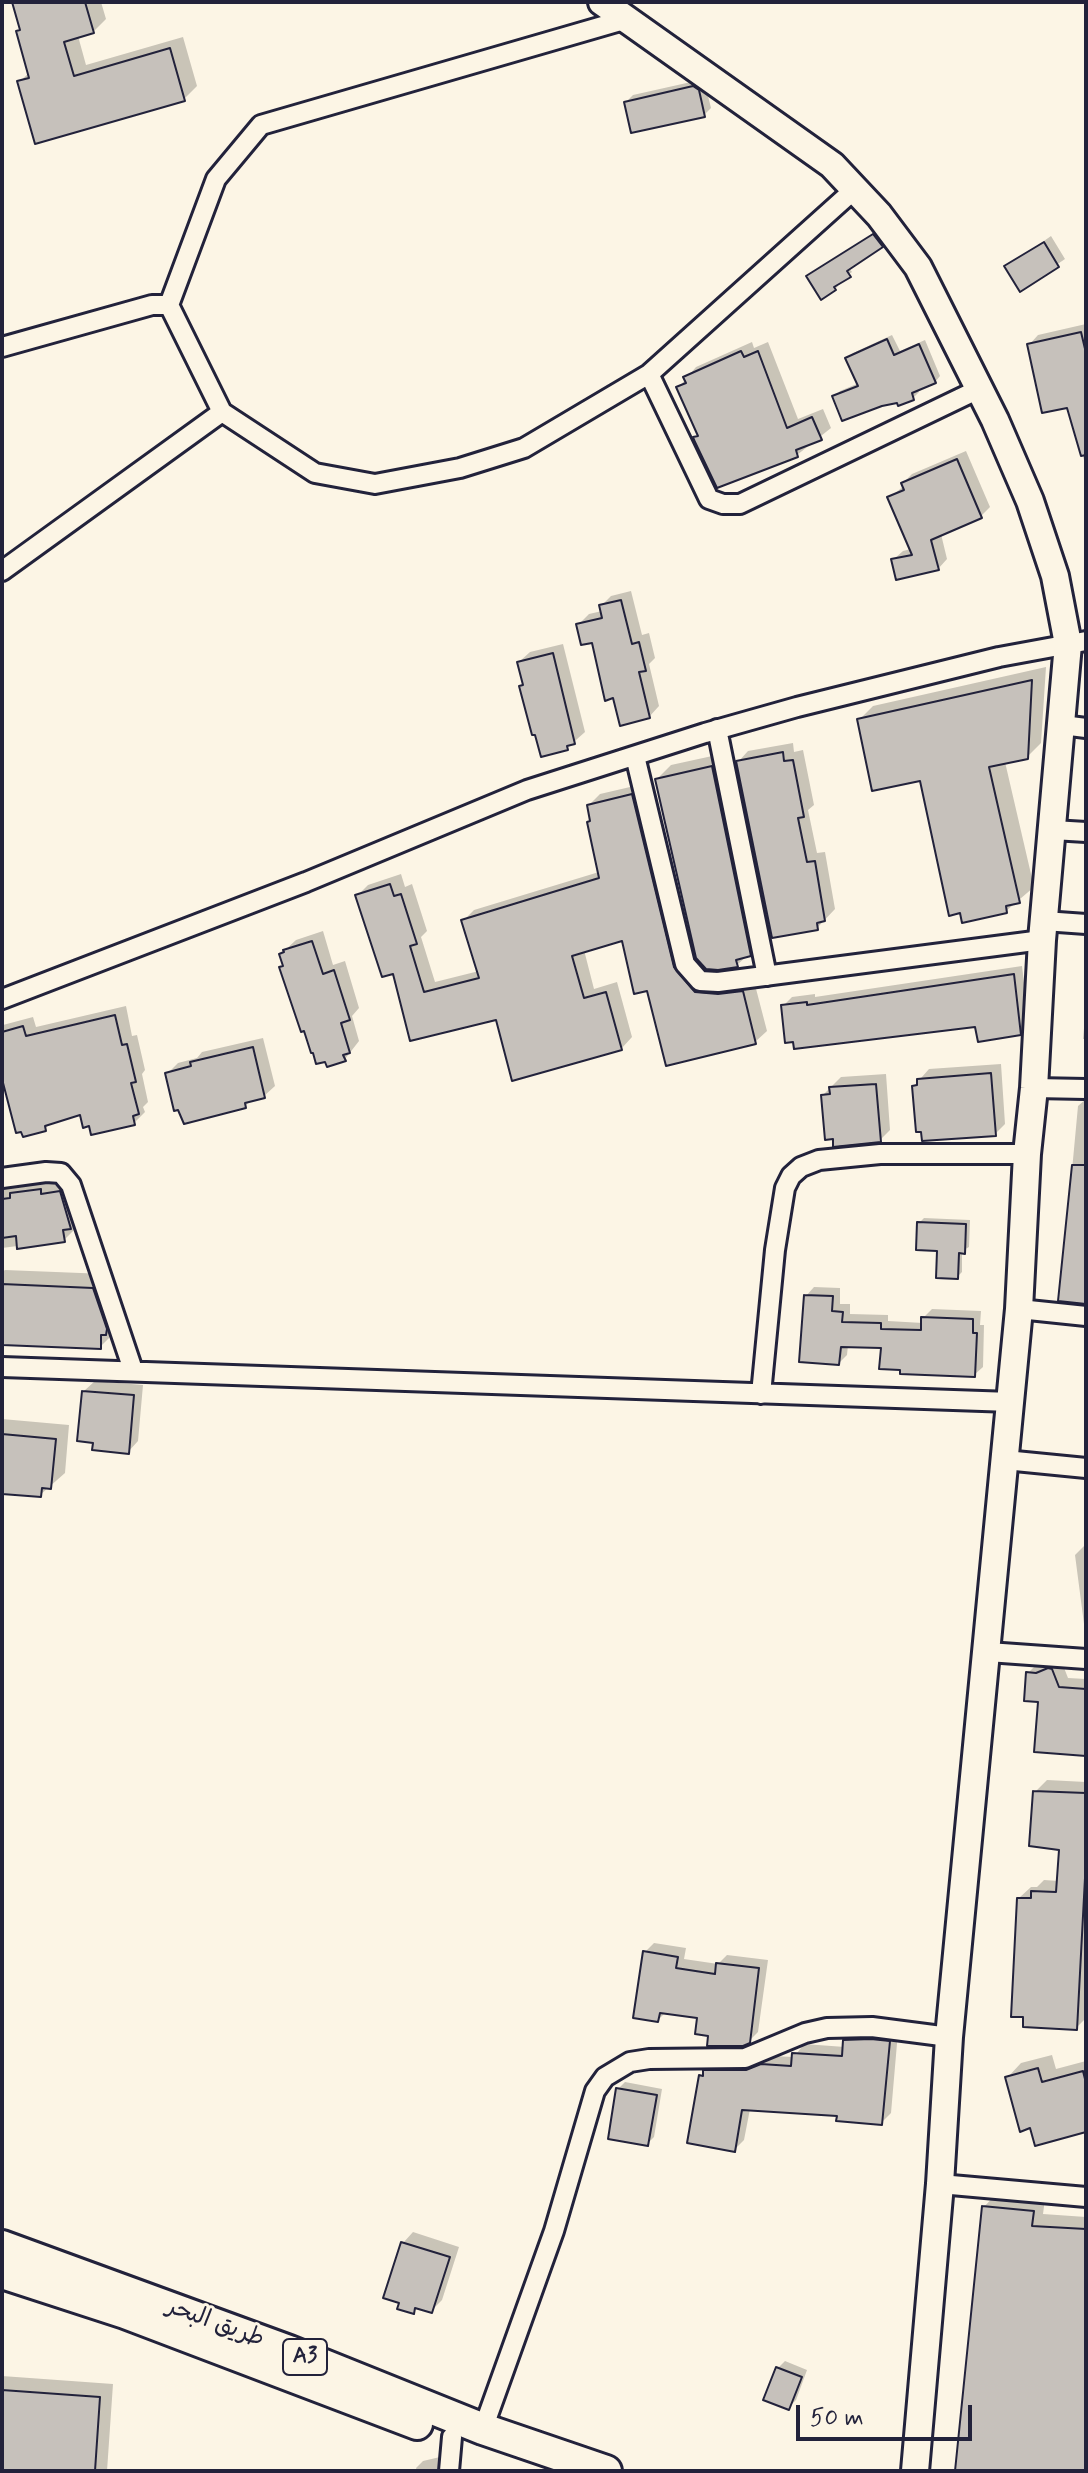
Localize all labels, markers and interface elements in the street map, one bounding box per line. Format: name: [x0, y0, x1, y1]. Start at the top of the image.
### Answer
street label: طريق البحر: [162, 2293, 268, 2355]
road number: A3: [283, 2339, 327, 2375]
scale bar: [800, 2389, 976, 2439]
text: 50 m: [810, 2403, 864, 2434]

